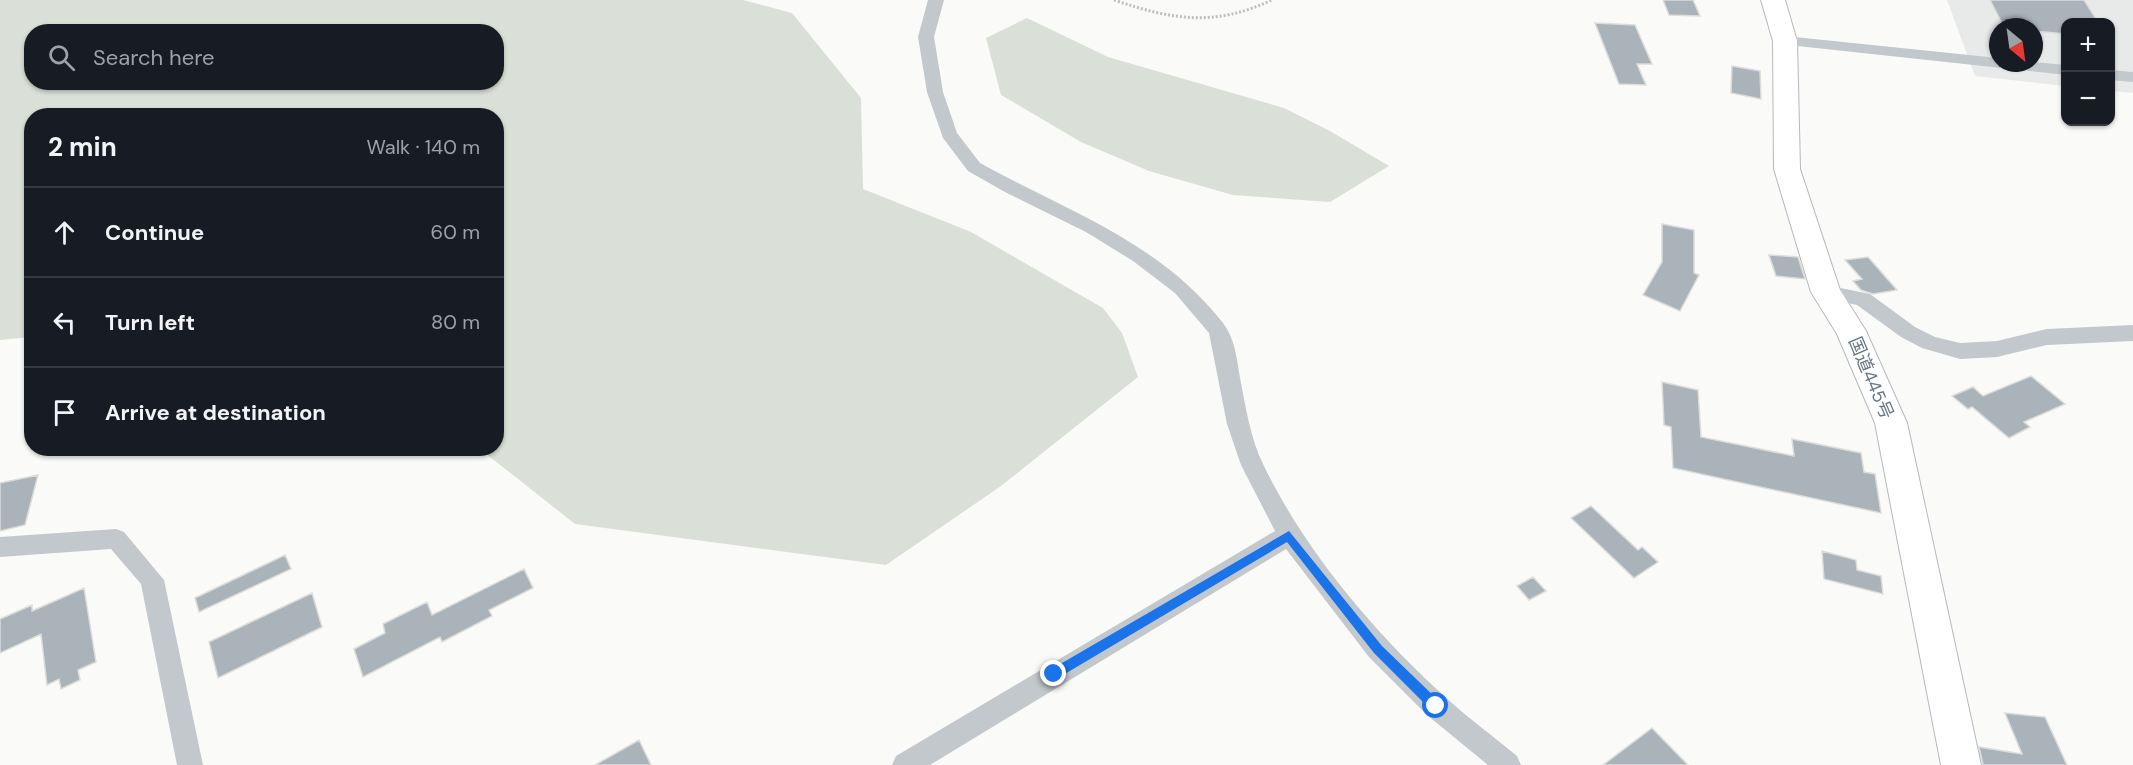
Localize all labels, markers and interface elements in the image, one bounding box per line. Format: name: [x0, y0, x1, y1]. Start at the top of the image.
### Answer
north arrow: [1989, 18, 2043, 72]
map controls: [2061, 18, 2115, 126]
button: +: [2061, 18, 2115, 72]
search box: [24, 24, 504, 90]
icon: search: [45, 41, 78, 74]
text: Search here: [93, 43, 214, 72]
button: −: [2061, 72, 2115, 126]
text: 2 min: [48, 130, 117, 164]
text: Walk · 140 m: [366, 134, 480, 160]
icon: ahead: [48, 216, 81, 249]
text: Continue: [105, 218, 204, 247]
text: 60 m: [431, 219, 480, 245]
icon: left: [48, 306, 81, 339]
text: Turn left: [105, 308, 195, 337]
text: 80 m: [431, 309, 480, 335]
street label: 国道445号: [1843, 333, 1899, 423]
icon: arrive: [48, 396, 81, 429]
text: Arrive at destination: [105, 398, 326, 427]
route end: [1040, 660, 1066, 686]
route start: [1422, 692, 1448, 718]

